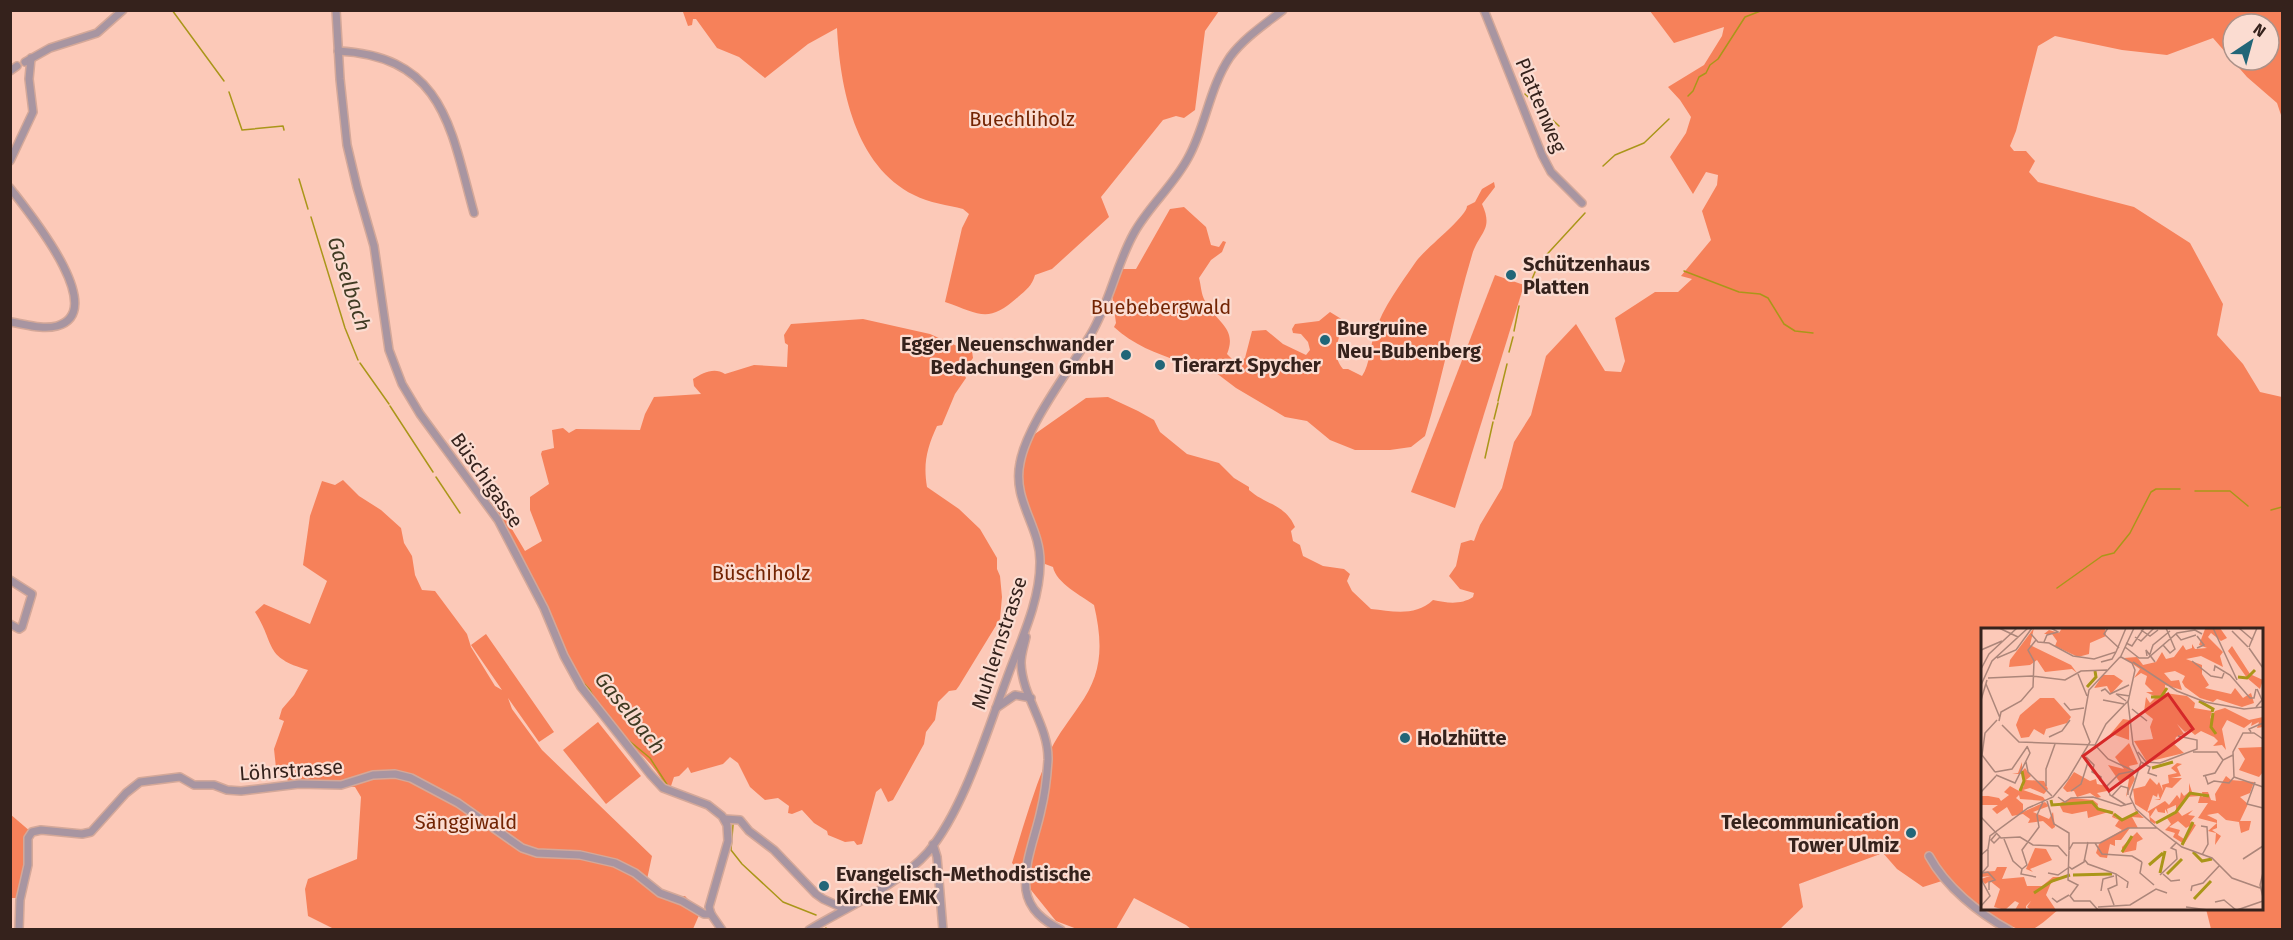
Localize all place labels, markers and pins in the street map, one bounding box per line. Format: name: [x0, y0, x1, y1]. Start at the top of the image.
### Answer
place label: Schützenhaus Platten: [1523, 252, 1650, 299]
marker: Schützenhaus Platten: [1504, 268, 1518, 282]
place label: Burgruine Neu-Bubenberg: [1337, 316, 1482, 363]
place label: Egger Neuenschwander Bedachungen GmbH: [901, 332, 1115, 379]
marker: Burgruine Neu-Bubenberg: [1318, 333, 1332, 347]
marker: Egger Neuenschwander Bedachungen GmbH: [1119, 348, 1133, 362]
place label: Tierarzt Spycher: [1172, 353, 1322, 377]
marker: Tierarzt Spycher: [1153, 358, 1167, 372]
place label: Holzhütte: [1417, 726, 1506, 750]
marker: Holzhütte: [1398, 731, 1412, 745]
place label: Telecommunication Tower Ulmiz: [1721, 810, 1899, 857]
marker: Telecommunication Tower Ulmiz: [1904, 826, 1918, 840]
place label: Evangelisch-Methodistische Kirche EMK: [836, 862, 1091, 909]
marker: Evangelisch-Methodistische Kirche EMK: [817, 879, 831, 893]

